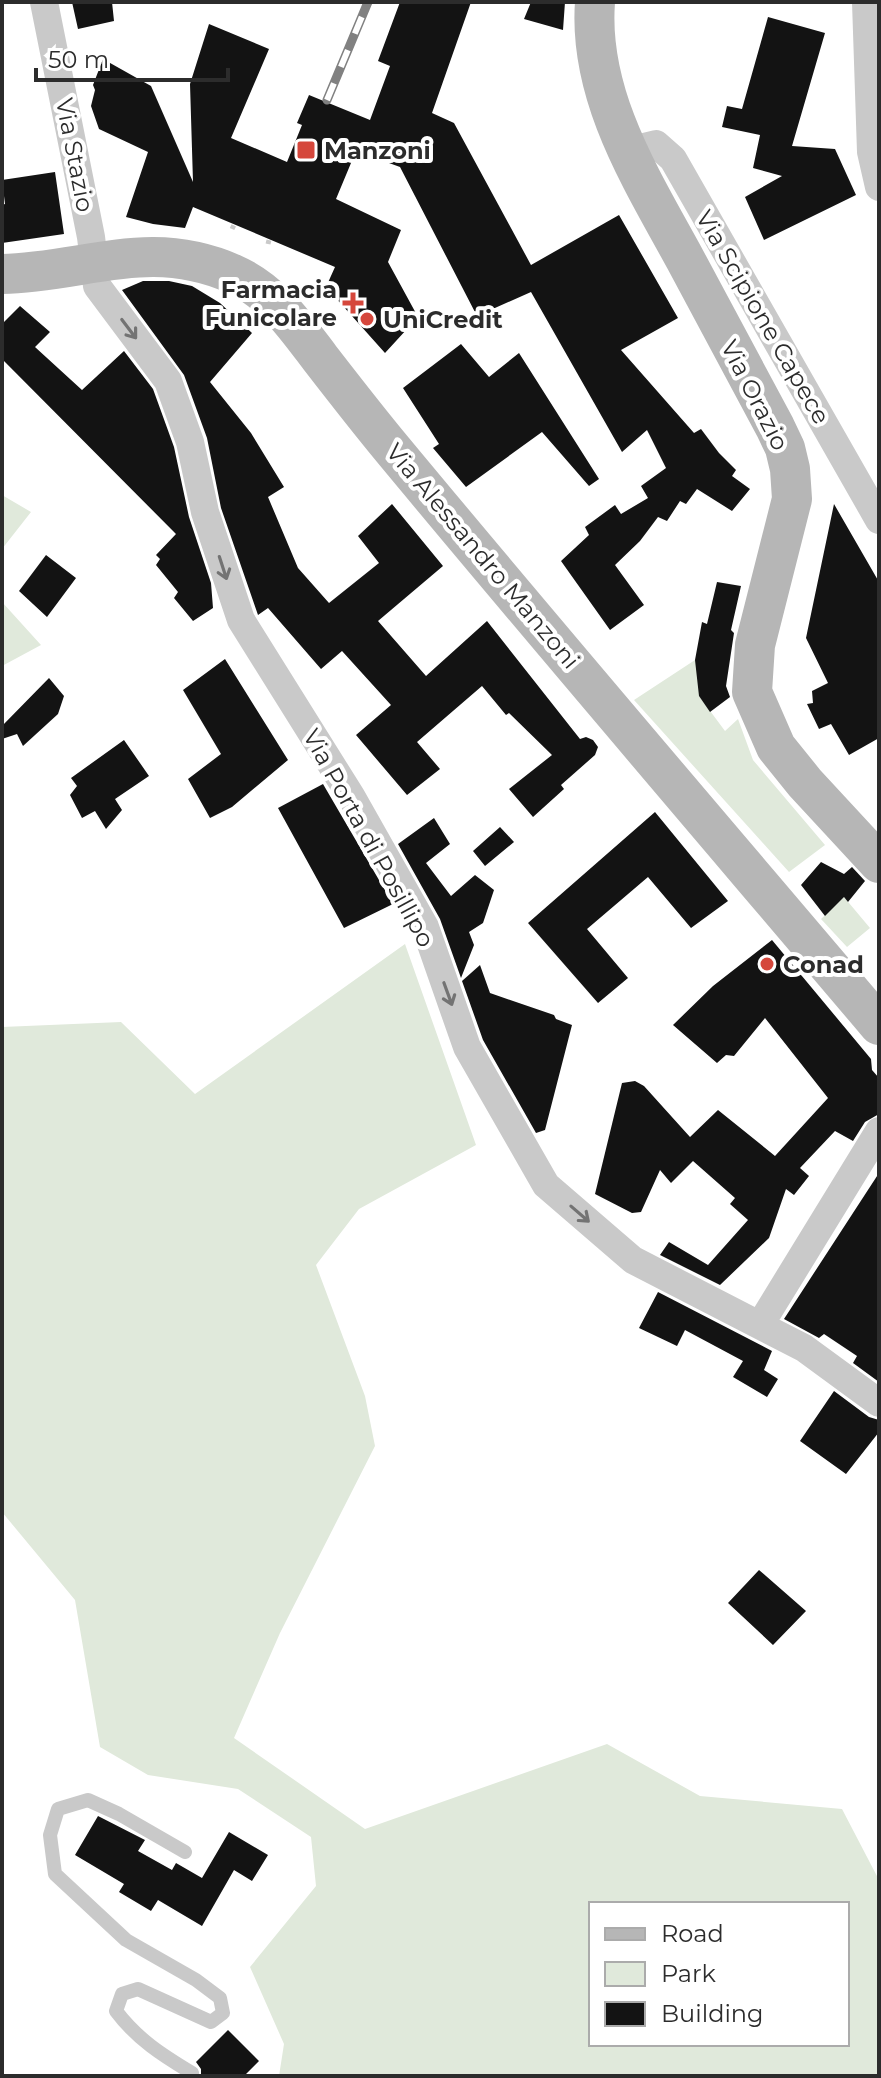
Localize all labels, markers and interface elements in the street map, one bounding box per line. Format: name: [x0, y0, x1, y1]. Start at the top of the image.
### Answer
scale bar: [36, 32, 228, 82]
text: 50 m: [48, 45, 109, 74]
street label: Via Stazio: [50, 96, 100, 214]
place label: Manzoni: [324, 136, 431, 165]
marker: Manzoni: [295, 139, 317, 161]
street label: Via Scipione Capece: [690, 205, 836, 429]
place label: Farmacia Funicolare: [205, 275, 337, 332]
marker: Farmacia Funicolare: [344, 294, 362, 312]
place label: UniCredit: [383, 305, 503, 334]
marker: UniCredit: [358, 310, 376, 328]
one-way arrow: [121, 318, 138, 339]
street label: Via Orazio: [715, 335, 795, 455]
street label: Via Alessandro Manzoni: [380, 437, 586, 675]
one-way arrow: [217, 555, 232, 580]
street label: Via Porta di Posillipo: [297, 724, 441, 952]
place label: Conad: [783, 950, 864, 979]
marker: Conad: [758, 955, 776, 973]
one-way arrow: [442, 981, 457, 1006]
one-way arrow: [570, 1205, 590, 1223]
legend: [589, 1902, 849, 2046]
text: Road: [661, 1919, 724, 1948]
text: Park: [661, 1959, 716, 1988]
text: Building: [661, 1999, 764, 2028]

